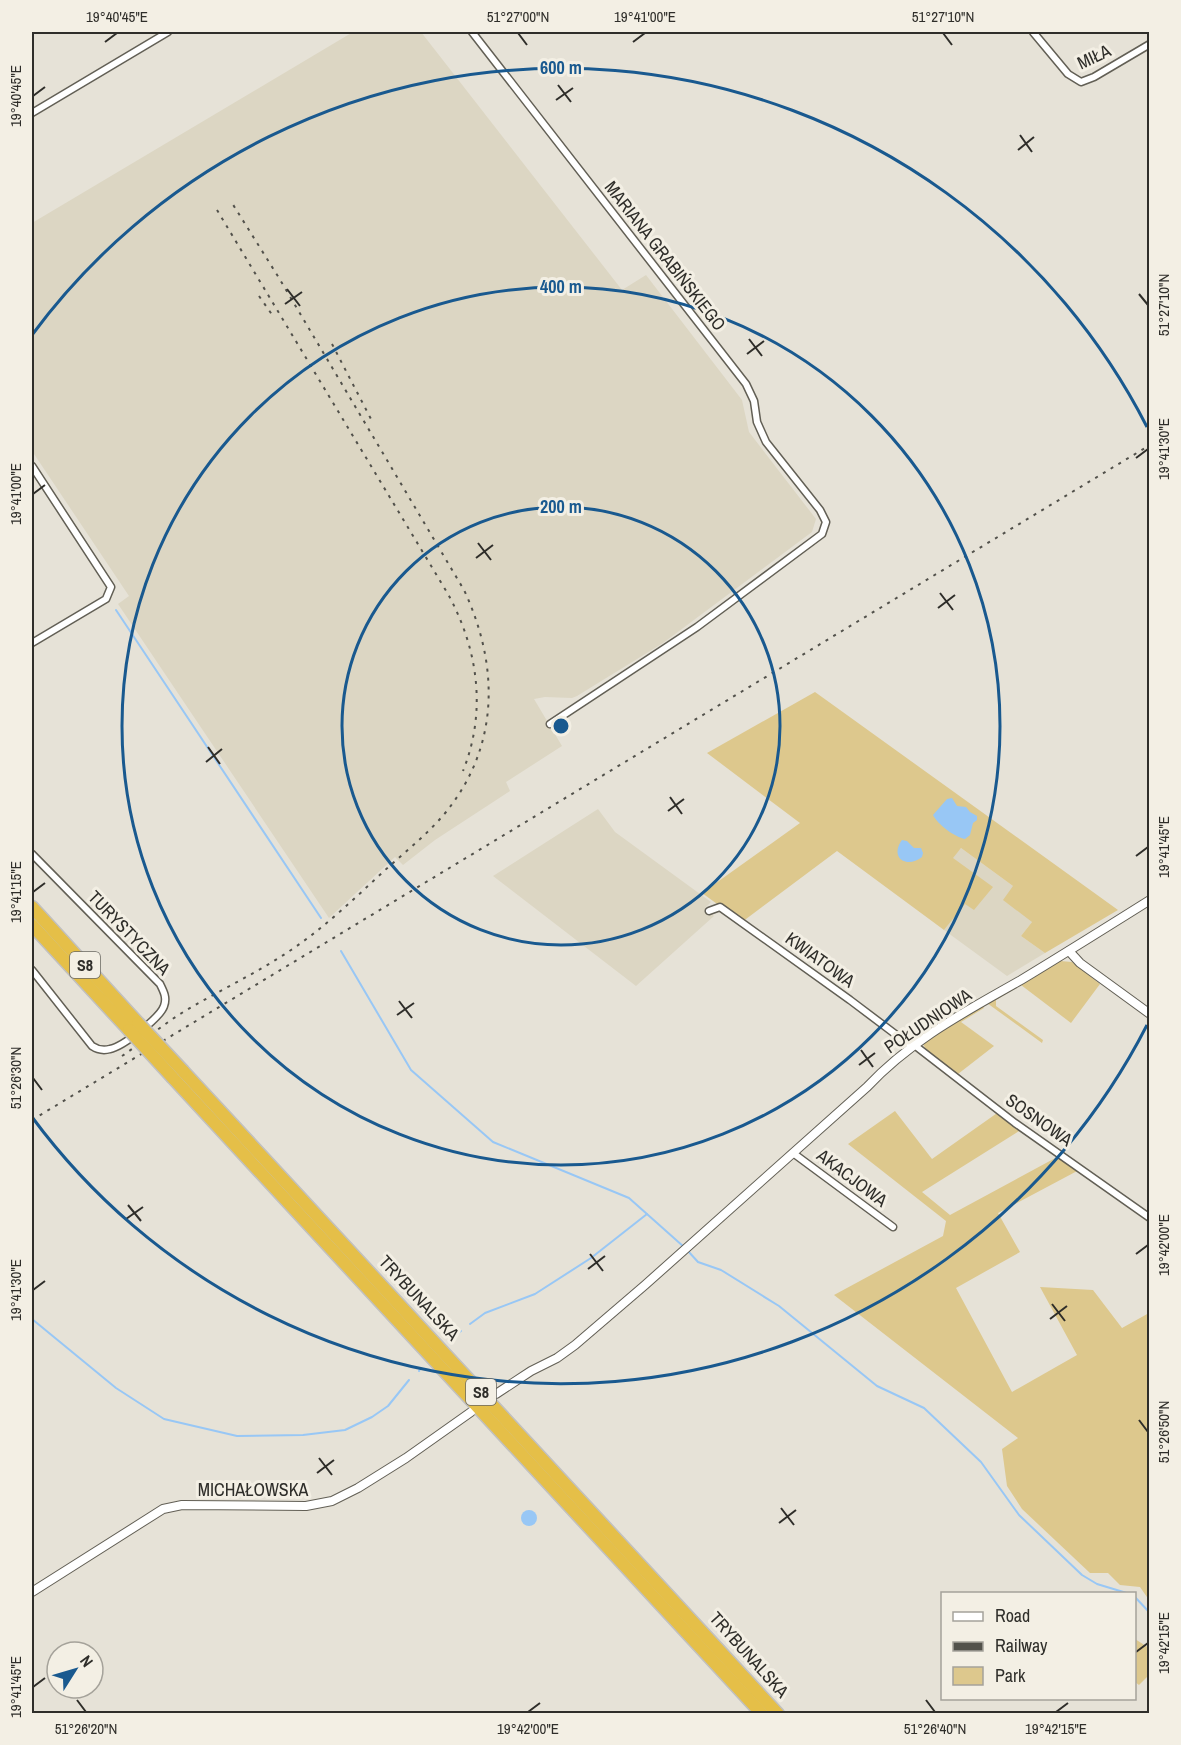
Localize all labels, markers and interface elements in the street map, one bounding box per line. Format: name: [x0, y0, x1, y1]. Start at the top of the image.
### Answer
text: 19°40'45"E: [86, 6, 148, 27]
text: 51°27'00"N: [487, 6, 549, 27]
text: 19°41'00"E: [614, 6, 676, 27]
text: 51°27'10"N: [912, 6, 974, 27]
street label: MIŁA: [1073, 38, 1115, 75]
text: 600 m: [540, 55, 582, 80]
text: 19°40'45"E: [5, 65, 26, 127]
street label: MARIANA GRABIŃSKIEGO: [599, 176, 732, 336]
text: 400 m: [540, 274, 582, 299]
text: 51°27'10"N: [1153, 274, 1174, 336]
text: 19°41'30"E: [1153, 418, 1174, 480]
text: 19°41'00"E: [5, 463, 26, 525]
text: 200 m: [540, 494, 582, 519]
centre of rings: [551, 716, 571, 736]
text: 19°41'45"E: [1153, 816, 1174, 878]
text: 19°41'15"E: [5, 861, 26, 923]
street label: TURYSTYCZNA: [83, 885, 176, 981]
street label: KWIATOWA: [781, 926, 860, 993]
road number: S8: [70, 952, 100, 978]
street label: POŁUDNIOWA: [879, 982, 976, 1059]
text: 51°26'30"N: [5, 1047, 26, 1109]
street label: SOSNOWA: [1001, 1087, 1078, 1152]
street label: AKACJOWA: [811, 1142, 893, 1212]
text: 19°42'00"E: [1153, 1214, 1174, 1276]
street label: TRYBUNALSKA: [373, 1250, 465, 1346]
text: 19°41'30"E: [5, 1259, 26, 1321]
road number: S8: [466, 1379, 496, 1405]
text: 51°26'50"N: [1153, 1401, 1174, 1463]
street label: MICHAŁOWSKA: [198, 1477, 309, 1502]
legend: [941, 1592, 1136, 1700]
text: Road: [995, 1603, 1030, 1628]
street label: TRYBUNALSKA: [704, 1606, 795, 1703]
text: 19°42'15"E: [1153, 1612, 1174, 1674]
text: Railway: [995, 1633, 1048, 1658]
north arrow: [45, 1640, 105, 1700]
text: N: [75, 1651, 99, 1671]
text: 19°41'45"E: [5, 1656, 26, 1718]
text: Park: [995, 1663, 1026, 1688]
text: 51°26'20"N: [55, 1718, 117, 1739]
text: 19°42'00"E: [497, 1718, 559, 1739]
text: 51°26'40"N: [904, 1718, 966, 1739]
text: 19°42'15"E: [1025, 1718, 1087, 1739]

